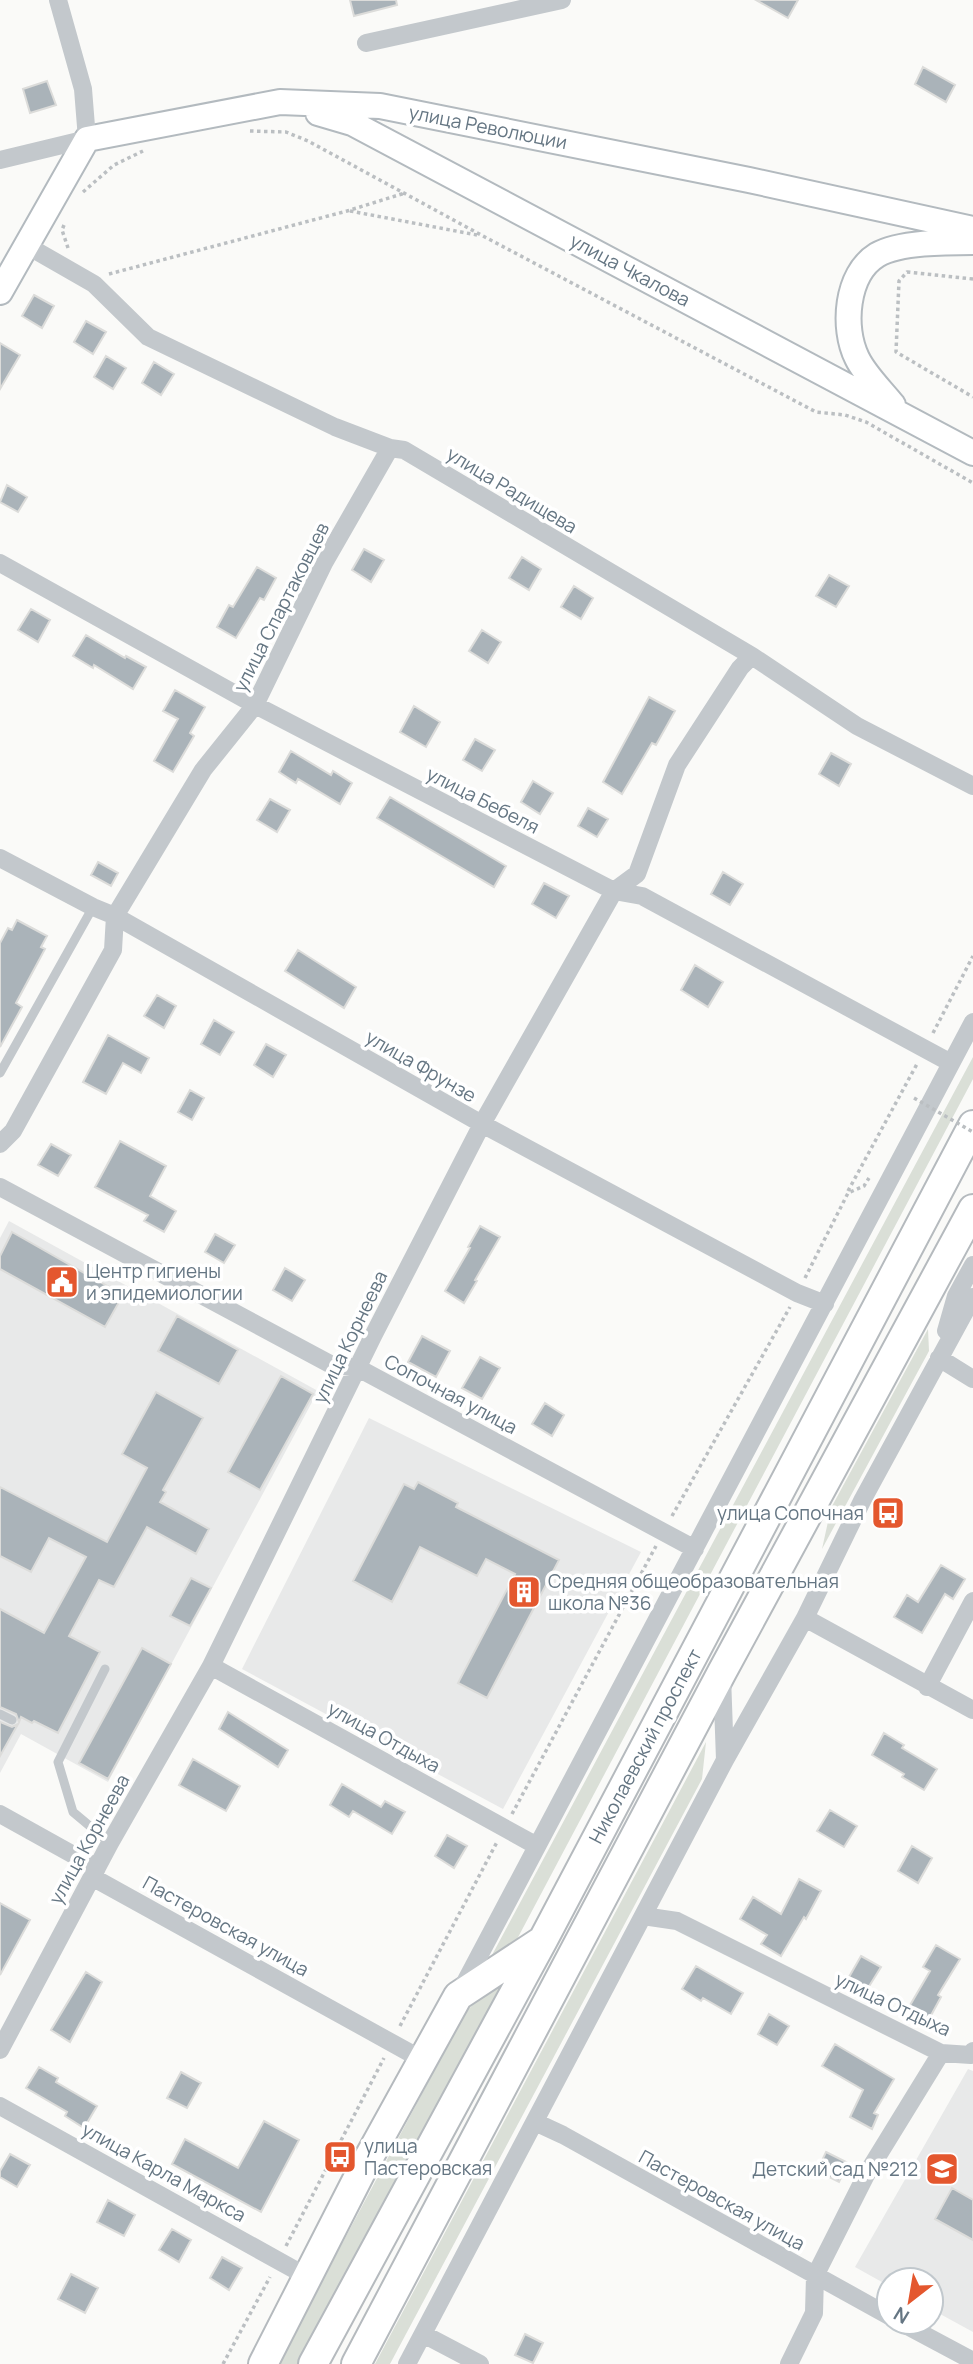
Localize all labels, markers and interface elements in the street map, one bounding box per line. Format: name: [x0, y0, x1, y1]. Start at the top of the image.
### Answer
street label: улица Революции: [407, 99, 569, 155]
street label: улица Чкалова: [565, 227, 695, 313]
street label: улица Радищева: [442, 441, 582, 539]
street label: улица Спартаковцев: [227, 518, 335, 696]
street label: улица Бебеля: [422, 760, 544, 840]
street label: улица Фрунзе: [361, 1024, 481, 1108]
place label: Центр гигиены и эпидемиологии: [86, 1258, 243, 1306]
public building icon: Центр гигиены и эпидемиологии: [43, 1263, 81, 1301]
street label: улица Корнеева: [307, 1266, 393, 1408]
street label: Сопочная улица: [380, 1348, 522, 1440]
bus stop icon: улица Сопочная: [869, 1494, 907, 1532]
place label: улица Сопочная: [717, 1500, 864, 1526]
place label: Средняя общеобразовательная школа №36: [548, 1568, 839, 1616]
building icon: Средняя общеобразовательная школа №36: [505, 1573, 543, 1611]
street label: Николаевский проспект: [583, 1644, 708, 1848]
street label: улица Отдыха: [323, 1695, 445, 1779]
street label: улица Корнеева: [43, 1769, 135, 1909]
street label: Пастеровская улица: [138, 1870, 314, 1982]
street label: улица Отдыха: [831, 1966, 955, 2042]
street label: улица Карла Маркса: [77, 2116, 251, 2228]
place label: улица Пастеровская: [364, 2133, 492, 2181]
bus stop icon: улица Пастеровская: [321, 2138, 359, 2176]
street label: Пастеровская улица: [634, 2144, 810, 2256]
school or university icon: Детский сад №212: [923, 2150, 961, 2188]
place label: Детский сад №212: [752, 2156, 918, 2182]
north arrow: [875, 2266, 945, 2336]
text: N: [889, 2301, 914, 2330]

